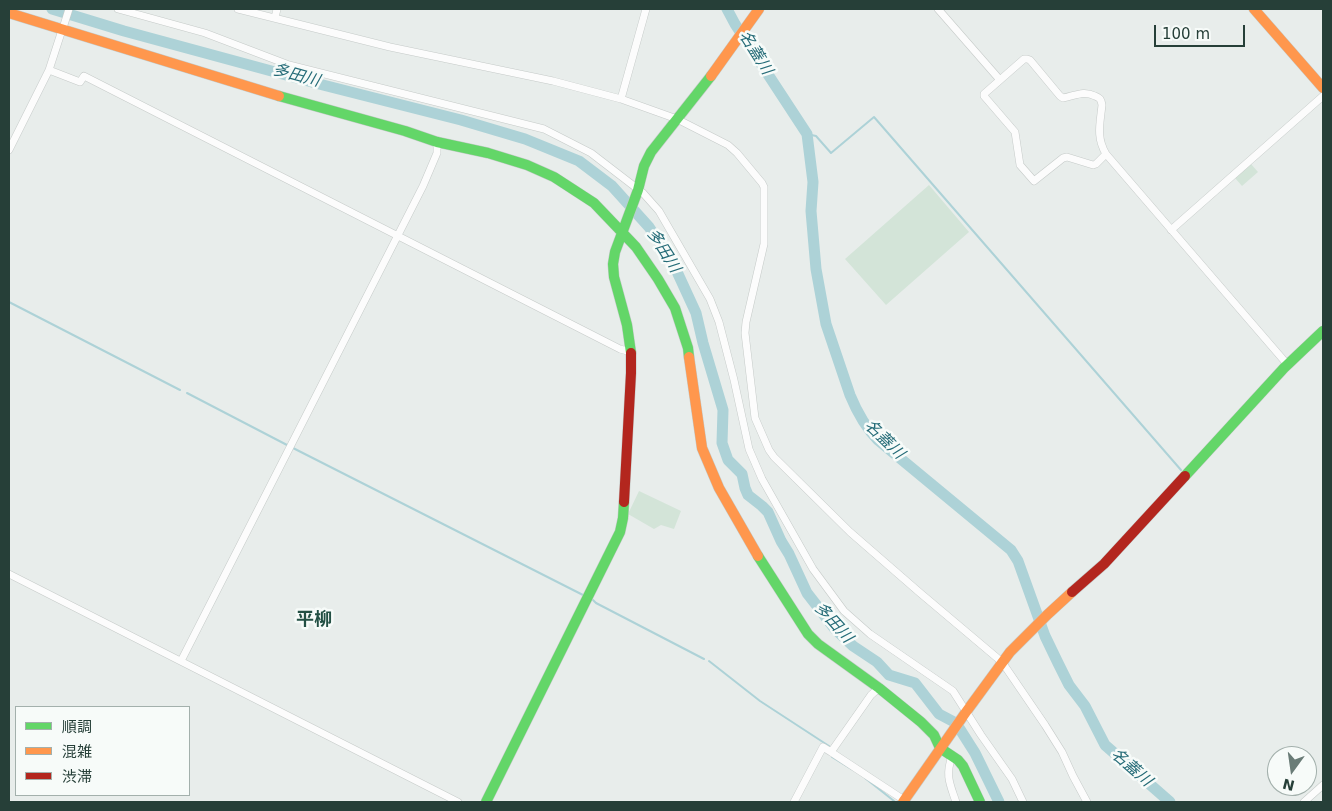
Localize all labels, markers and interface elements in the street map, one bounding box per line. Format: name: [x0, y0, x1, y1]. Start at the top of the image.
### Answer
scale bar: [1157, 15, 1248, 47]
text: 100 m: [1162, 25, 1210, 43]
water label: 名蓋川: [734, 28, 776, 78]
water label: 多田川: [270, 61, 322, 91]
water label: 多田川: [642, 226, 684, 276]
water label: 名蓋川: [860, 416, 908, 464]
water label: 多田川: [810, 599, 856, 647]
district label: 平柳: [296, 609, 332, 631]
legend: [15, 706, 190, 796]
text: 順調: [62, 718, 92, 736]
text: 混雑: [62, 743, 92, 761]
water label: 名蓋川: [1107, 745, 1155, 791]
north arrow: [1267, 746, 1317, 796]
text: 渋滞: [62, 768, 92, 786]
text: N: [1281, 775, 1296, 794]

